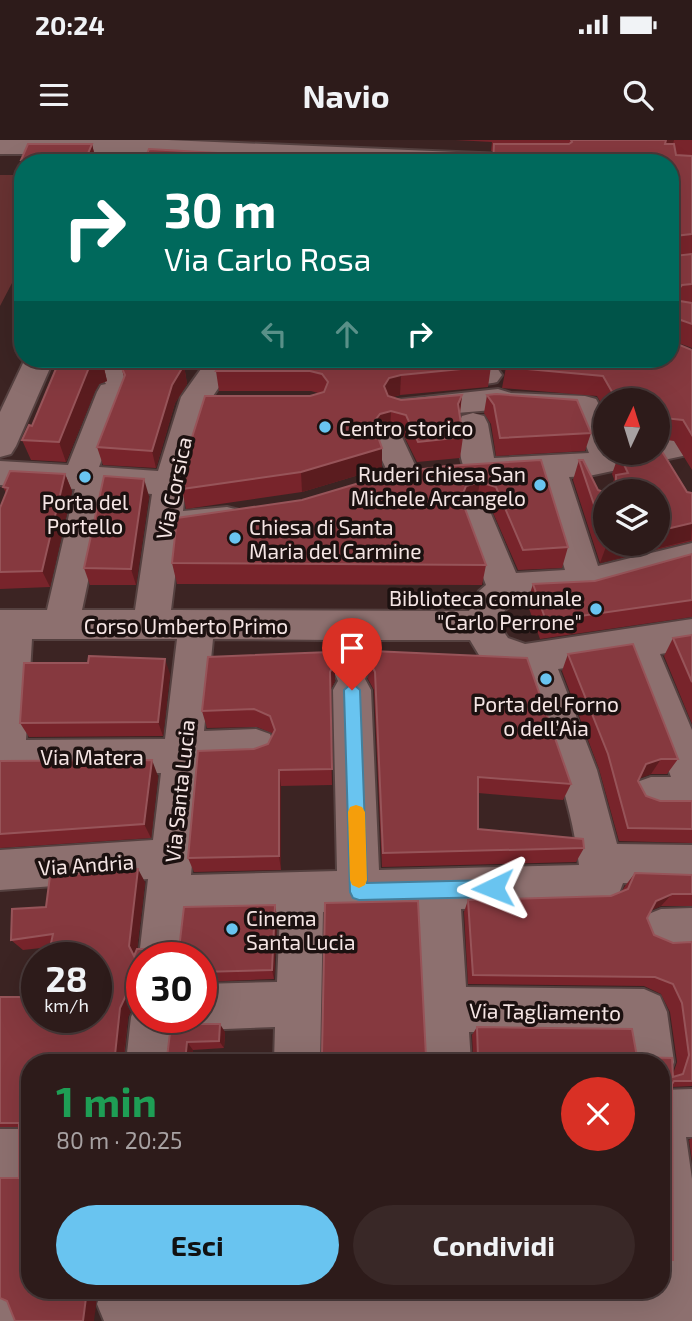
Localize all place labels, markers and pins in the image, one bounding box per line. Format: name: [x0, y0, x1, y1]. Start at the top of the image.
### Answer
place label: Centro storico: [339, 415, 473, 440]
marker: Centro storico: [317, 419, 333, 435]
place label: Ruderi chiesa San Michele Arcangelo: [351, 461, 526, 510]
marker: Porta del Portello: [77, 469, 93, 485]
marker: Ruderi chiesa San Michele Arcangelo: [532, 477, 548, 493]
place label: Porta del Portello: [42, 489, 129, 538]
place label: Chiesa di Santa Maria del Carmine: [249, 514, 422, 563]
marker: Chiesa di Santa Maria del Carmine: [227, 530, 243, 546]
place label: Biblioteca comunale "Carlo Perrone": [389, 585, 582, 634]
marker: Biblioteca comunale "Carlo Perrone": [588, 601, 604, 617]
pin: [322, 618, 382, 690]
marker: Porta del Forno o dell’Aia: [538, 671, 554, 687]
place label: Porta del Forno o dell’Aia: [473, 691, 619, 740]
place label: Cinema Santa Lucia: [246, 905, 356, 954]
marker: Cinema Santa Lucia: [224, 921, 240, 937]

